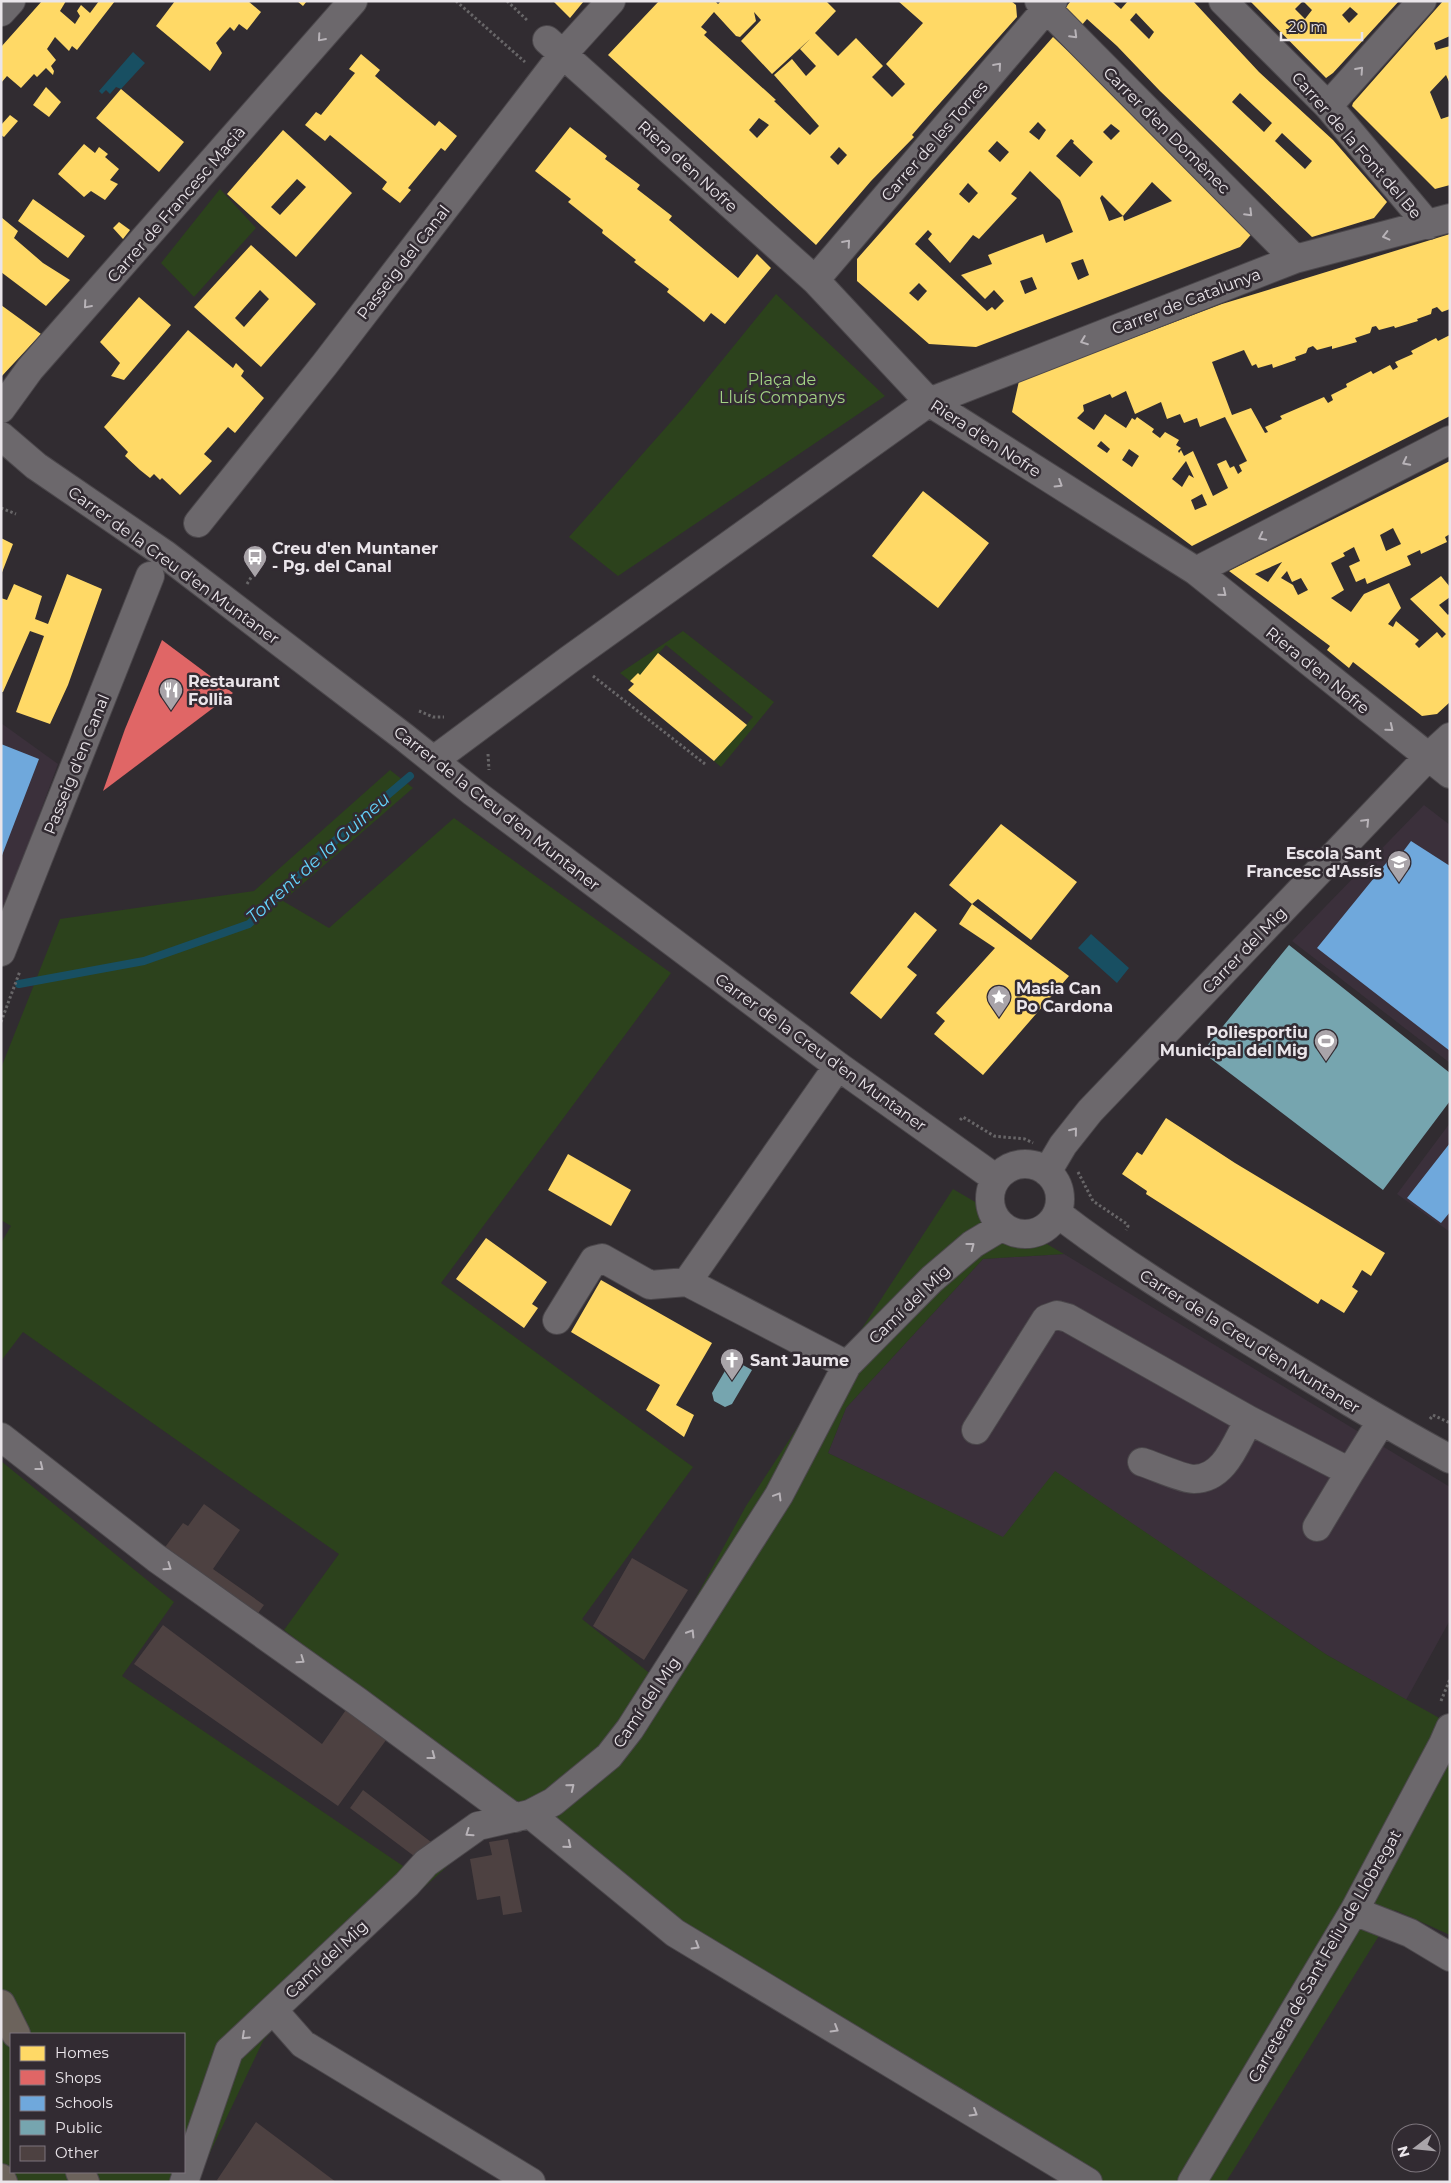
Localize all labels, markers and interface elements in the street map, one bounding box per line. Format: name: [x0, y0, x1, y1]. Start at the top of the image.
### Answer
scale bar: [1281, 10, 1362, 42]
text: 20 m: [1288, 17, 1326, 36]
one-way arrow: [1068, 30, 1077, 39]
one-way arrow: [318, 32, 327, 41]
one-way arrow: [993, 63, 1001, 72]
street label: Carrer d'en Domènec: [1099, 63, 1234, 198]
one-way arrow: [1354, 66, 1363, 75]
street label: Carrer de la Font del Be: [1288, 68, 1426, 223]
street label: Carrer de les Torres: [877, 77, 992, 205]
street label: Riera d'en Nofre: [634, 117, 742, 216]
street label: Carrer de Francesc Macià: [103, 122, 249, 286]
street label: Passeig del Canal: [353, 201, 454, 323]
one-way arrow: [1244, 208, 1253, 217]
one-way arrow: [1382, 230, 1391, 240]
one-way arrow: [841, 239, 850, 248]
street label: Carrer de Catalunya: [1109, 264, 1263, 339]
one-way arrow: [84, 299, 93, 308]
one-way arrow: [1081, 335, 1089, 345]
park label: Plaça de Lluís Companys: [719, 370, 845, 407]
street label: Riera d'en Nofre: [927, 396, 1044, 481]
one-way arrow: [1403, 456, 1412, 466]
one-way arrow: [1053, 478, 1062, 487]
street label: Carrer de la Creu d'en Muntaner: [65, 482, 283, 648]
one-way arrow: [1258, 531, 1267, 541]
place label: Creu d'en Muntaner - Pg. del Canal: [272, 539, 438, 576]
bus stop icon: Creu d'en Muntaner - Pg. del Canal: [242, 544, 268, 578]
one-way arrow: [1217, 587, 1226, 595]
street label: Riera d'en Nofre: [1262, 623, 1373, 718]
place label: Restaurant Follia: [188, 672, 280, 709]
restaurant icon: Restaurant Follia: [158, 677, 184, 711]
street label: Passeig d'en Canal: [40, 691, 113, 837]
street label: Carrer de la Creu d'en Muntaner: [390, 722, 603, 895]
one-way arrow: [1384, 723, 1393, 731]
water label: Torrent de la Guineu: [242, 788, 394, 928]
one-way arrow: [1360, 819, 1369, 828]
place label: Escola Sant Francesc d'Assís: [1246, 844, 1382, 881]
school or university icon: Escola Sant Francesc d'Assís: [1386, 849, 1412, 883]
street label: Carrer del Mig: [1198, 903, 1290, 998]
street label: Carrer de la Creu d'en Muntaner: [712, 969, 930, 1135]
place label: Masia Can Po Cardona: [1016, 979, 1113, 1016]
place icon: Masia Can Po Cardona: [986, 984, 1012, 1018]
place label: Poliesportiu Municipal del Mig: [1160, 1023, 1308, 1060]
sports icon: Poliesportiu Municipal del Mig: [1313, 1028, 1339, 1062]
one-way arrow: [1069, 1128, 1078, 1137]
one-way arrow: [965, 1243, 975, 1252]
street label: Camí del Mig: [865, 1261, 954, 1348]
street label: Carrer de la Creu d'en Muntaner: [1136, 1266, 1363, 1417]
church icon: Sant Jaume: [719, 1347, 745, 1381]
place label: Sant Jaume: [750, 1351, 849, 1370]
one-way arrow: [34, 1461, 43, 1470]
one-way arrow: [772, 1492, 782, 1501]
one-way arrow: [162, 1561, 172, 1570]
one-way arrow: [685, 1630, 695, 1639]
street label: Camí del Mig: [609, 1653, 684, 1751]
one-way arrow: [295, 1654, 304, 1664]
one-way arrow: [426, 1750, 436, 1759]
one-way arrow: [565, 1785, 574, 1793]
street label: Carretera de Sant Feliu de Llobregat: [1244, 1826, 1405, 2086]
one-way arrow: [465, 1827, 475, 1836]
one-way arrow: [562, 1840, 571, 1848]
street label: Camí del Mig: [281, 1916, 371, 2002]
one-way arrow: [690, 1939, 699, 1949]
one-way arrow: [829, 2023, 838, 2033]
one-way arrow: [242, 2030, 251, 2039]
legend: [10, 2033, 185, 2173]
text: Homes: [55, 2043, 109, 2062]
text: Shops: [55, 2068, 101, 2087]
text: Schools: [55, 2093, 113, 2112]
one-way arrow: [969, 2106, 978, 2116]
text: Public: [55, 2118, 103, 2137]
north arrow: [1391, 2123, 1441, 2173]
text: Other: [55, 2143, 99, 2162]
text: N: [1393, 2144, 1414, 2160]

